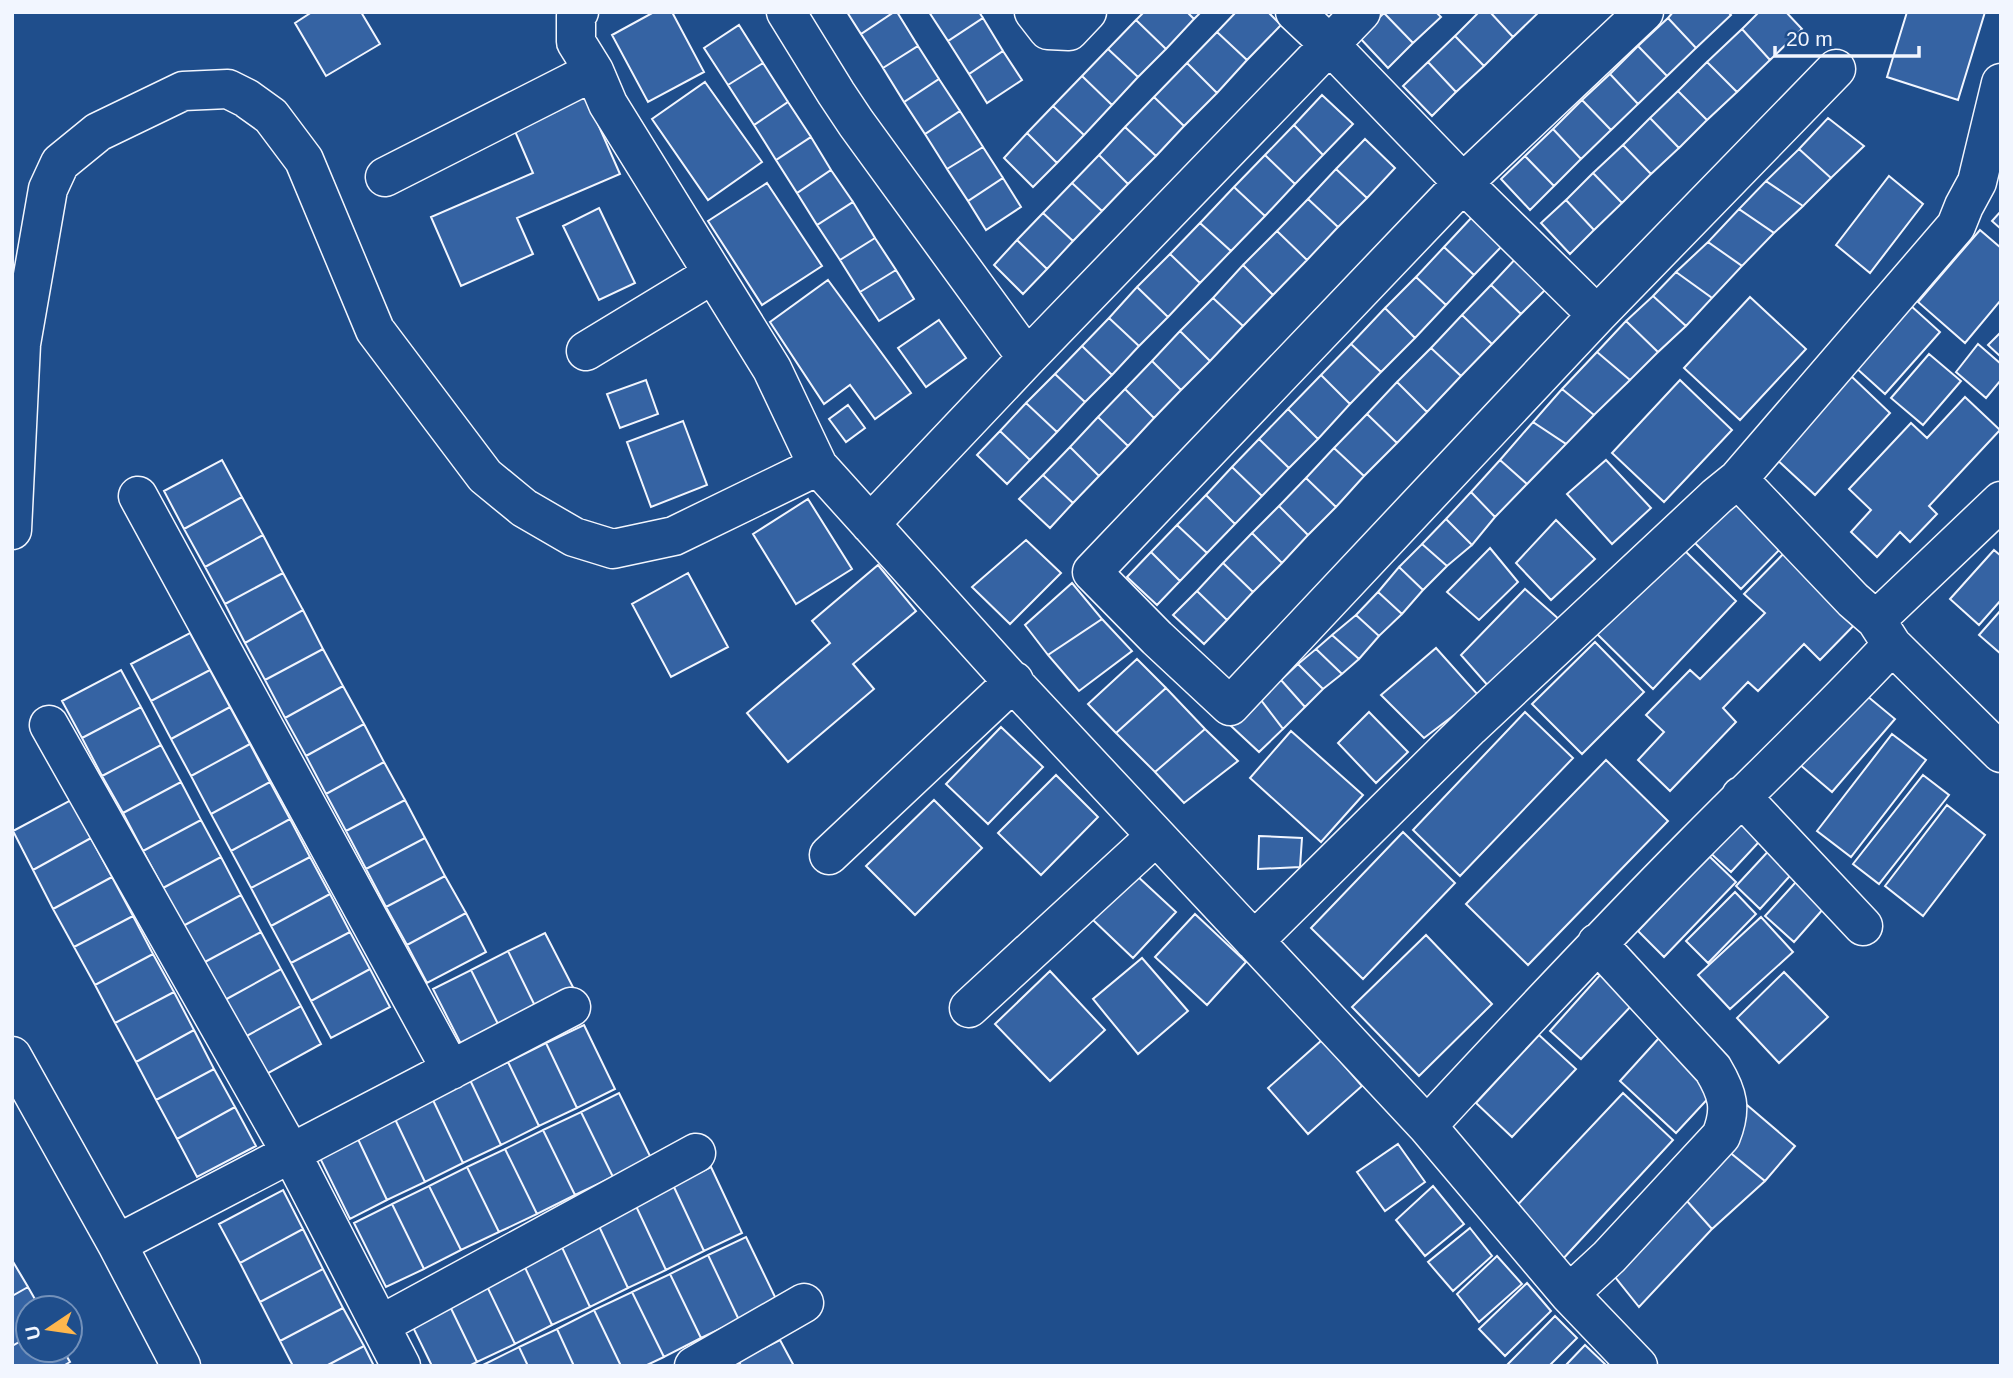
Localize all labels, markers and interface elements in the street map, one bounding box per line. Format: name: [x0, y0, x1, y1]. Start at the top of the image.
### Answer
scale bar: [1775, 14, 1918, 58]
text: 20 m: [1786, 27, 1833, 50]
north arrow: [14, 1294, 84, 1364]
text: U: [21, 1324, 45, 1342]

